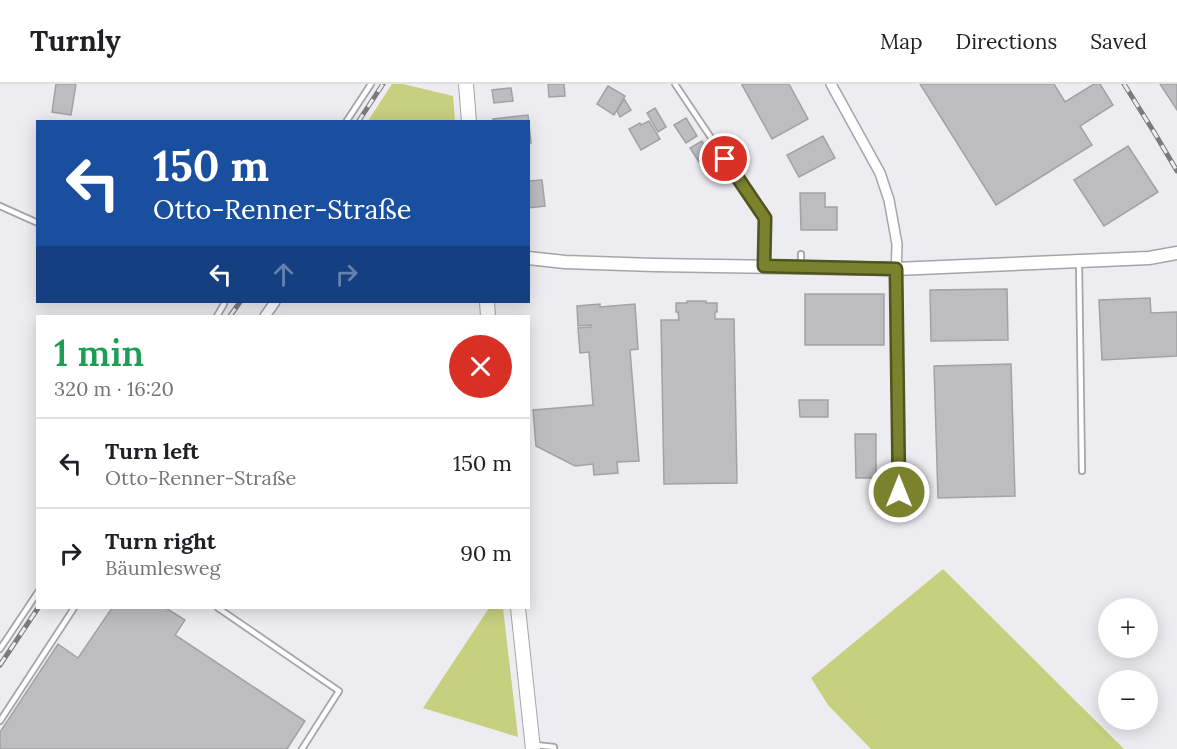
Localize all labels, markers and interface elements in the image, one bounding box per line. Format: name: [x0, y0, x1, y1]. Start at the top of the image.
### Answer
text: Turnly: [30, 23, 121, 59]
text: Map: [880, 28, 923, 55]
text: Directions: [956, 28, 1057, 55]
text: Saved: [1090, 28, 1147, 55]
pin: [699, 133, 750, 184]
text: 150 m: [153, 139, 269, 193]
icon: arrive: [708, 142, 741, 175]
icon: left: [54, 144, 132, 222]
text: Otto-Renner-Straße: [153, 192, 411, 226]
icon: left: [204, 258, 237, 291]
icon: ahead: [267, 258, 300, 291]
icon: right: [330, 258, 363, 291]
text: 1 min: [54, 330, 144, 376]
button: close: [449, 335, 512, 398]
text: 320 m · 16:20: [54, 376, 174, 401]
text: Turn left: [105, 437, 199, 465]
icon: left: [54, 447, 87, 480]
text: 150 m: [453, 449, 512, 477]
position arrow: [867, 460, 931, 524]
text: Otto-Renner-Straße: [105, 465, 296, 490]
text: Turn right: [105, 527, 216, 555]
icon: right: [54, 537, 87, 570]
text: 90 m: [460, 539, 512, 567]
text: Bäumlesweg: [105, 555, 221, 580]
map controls: [1098, 598, 1158, 730]
button: +: [1098, 598, 1158, 658]
button: −: [1098, 670, 1158, 730]

